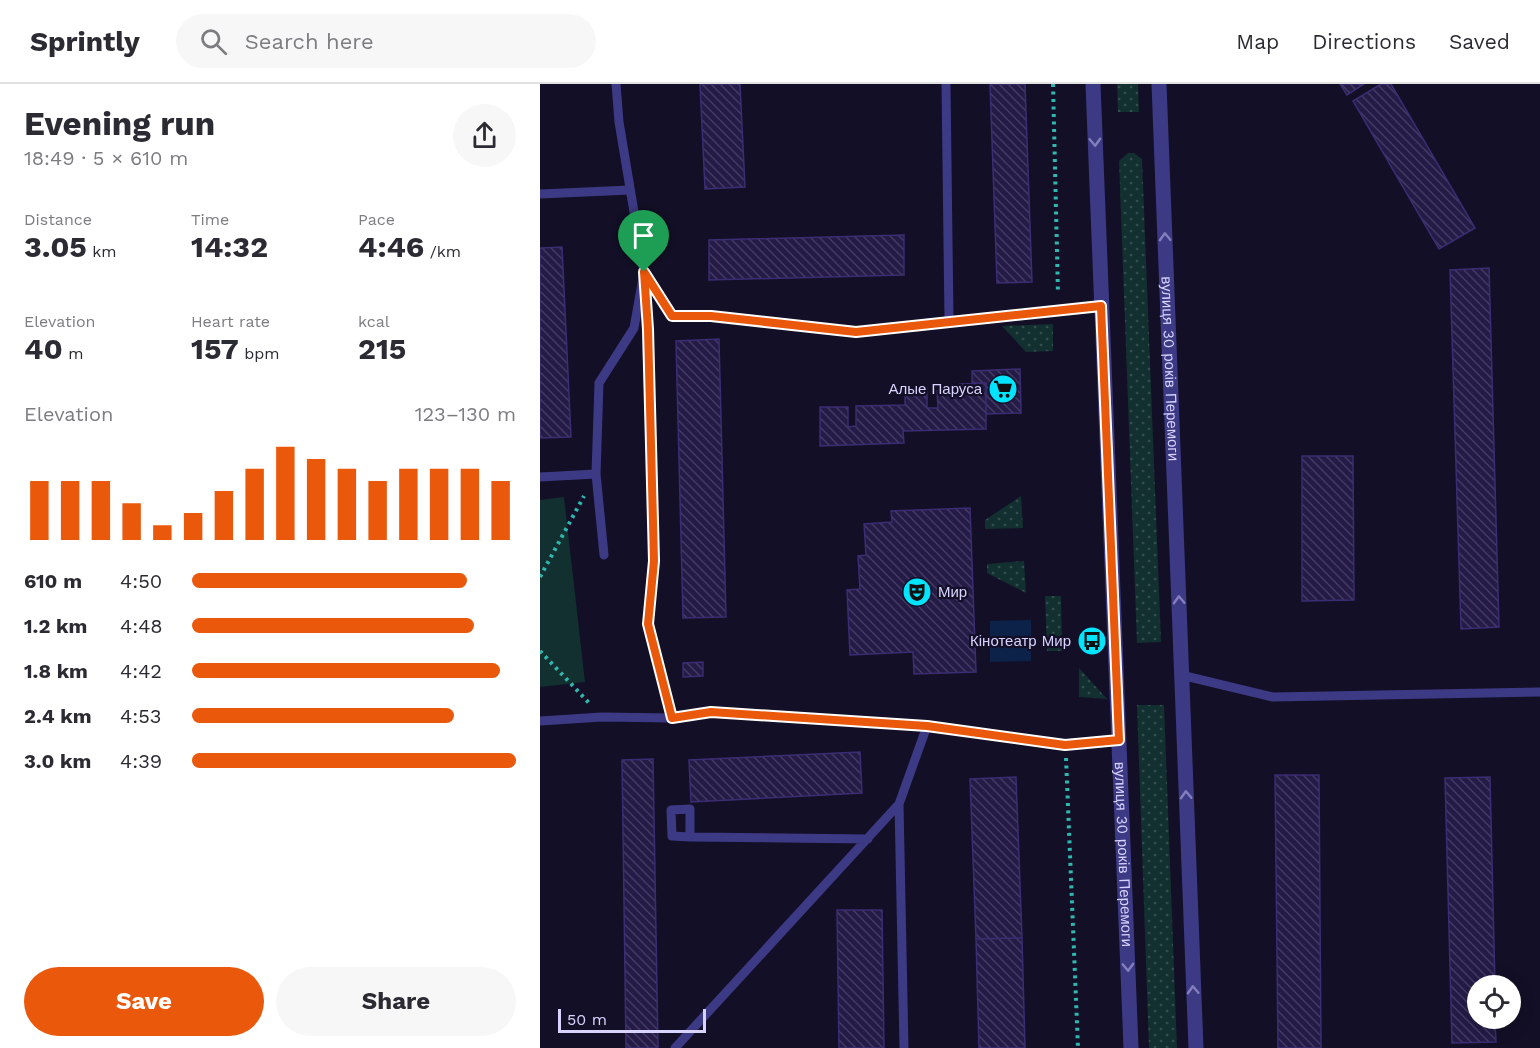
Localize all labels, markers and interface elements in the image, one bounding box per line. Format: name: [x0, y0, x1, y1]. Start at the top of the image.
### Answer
search box: [176, 14, 596, 68]
text: Sprintly: [30, 25, 140, 58]
icon: search: [197, 25, 230, 58]
text: Search here: [245, 29, 374, 54]
text: Map: [1236, 29, 1279, 54]
text: Directions: [1312, 29, 1416, 54]
text: Saved: [1449, 29, 1510, 54]
text: Evening run: [24, 104, 215, 143]
button: share: [453, 104, 516, 167]
one-way arrow: [1089, 138, 1101, 147]
text: 18:49 · 5 × 610 m: [24, 146, 188, 170]
text: Distance: [24, 210, 92, 229]
text: Time: [191, 210, 229, 229]
text: Pace: [358, 210, 395, 229]
pin: [618, 210, 669, 272]
icon: arrive: [627, 219, 660, 252]
text: 3.05: [24, 229, 87, 264]
text: 14:32: [191, 229, 268, 264]
text: 4:46: [358, 229, 424, 264]
one-way arrow: [1159, 233, 1171, 242]
text: km: [87, 242, 117, 261]
text: /km: [424, 242, 461, 261]
street label: вулиця 30 років Перемоги: [1157, 276, 1182, 462]
text: Elevation: [24, 312, 95, 331]
text: Heart rate: [191, 312, 270, 331]
text: kcal: [358, 312, 390, 331]
text: 40: [24, 331, 63, 366]
text: 157: [191, 331, 239, 366]
text: 215: [358, 331, 406, 366]
text: m: [63, 344, 83, 363]
text: bpm: [239, 344, 280, 363]
supermarket icon: Алые Паруса: [987, 373, 1019, 405]
place label: Алые Паруса: [889, 380, 983, 398]
text: Elevation: [24, 402, 113, 426]
text: 123–130 m: [415, 402, 516, 426]
text: 610 m: [24, 569, 82, 593]
text: 4:50: [120, 569, 162, 593]
theatre icon: Мир: [901, 576, 933, 608]
place label: Мир: [938, 583, 967, 601]
one-way arrow: [1172, 595, 1185, 604]
text: 1.2 km: [24, 614, 87, 638]
text: 4:48: [120, 614, 163, 638]
bus stop icon: Кінотеатр Мир: [1076, 625, 1108, 657]
place label: Кінотеатр Мир: [970, 632, 1071, 650]
text: 1.8 km: [24, 659, 88, 683]
text: 4:42: [120, 659, 162, 683]
text: 2.4 km: [24, 704, 92, 728]
text: 4:53: [120, 704, 161, 728]
text: 3.0 km: [24, 749, 91, 773]
text: 4:39: [120, 749, 162, 773]
street label: вулиця 30 років Перемоги: [1111, 762, 1136, 947]
one-way arrow: [1180, 790, 1192, 799]
one-way arrow: [1121, 962, 1134, 971]
button: Save: [24, 967, 264, 1036]
button: Share: [276, 967, 516, 1036]
map controls: [1467, 975, 1521, 1029]
button: locate: [1467, 975, 1521, 1029]
one-way arrow: [1187, 985, 1200, 994]
scale bar: [558, 1006, 706, 1034]
text: 50 m: [567, 1010, 607, 1029]

